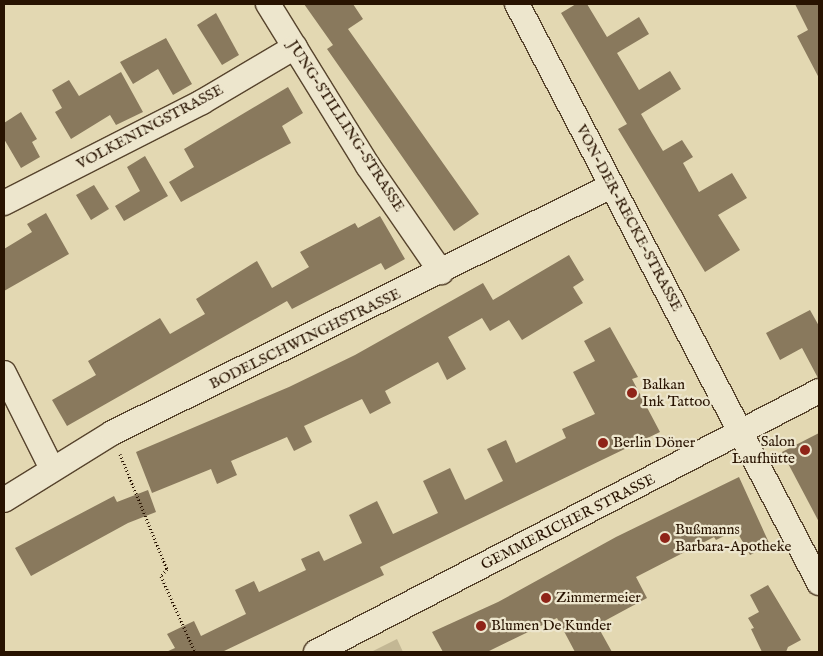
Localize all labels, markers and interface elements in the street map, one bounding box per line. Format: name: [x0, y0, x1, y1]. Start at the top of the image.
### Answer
street label: JUNG-STILLING-STRASSE: [284, 37, 408, 215]
street label: VOLKENINGSTRASSE: [74, 81, 226, 173]
street label: VON-DER-RECKE-STRASSE: [572, 122, 686, 314]
street label: BODELSCHWINGHSTRASSE: [206, 285, 404, 393]
place label: Balkan Ink Tattoo: [642, 375, 710, 410]
marker: Balkan Ink Tattoo: [626, 387, 638, 399]
place label: Salon Laufhütte: [732, 432, 795, 467]
place label: Berlin Döner: [613, 434, 695, 452]
marker: Berlin Döner: [597, 437, 609, 449]
marker: Salon Laufhütte: [799, 444, 811, 456]
street label: GEMMERICHER STRASSE: [478, 470, 658, 574]
place label: Bußmanns Barbara-Apotheke: [675, 520, 792, 555]
marker: Bußmanns Barbara-Apotheke: [659, 532, 671, 544]
place label: Zimmermeier: [556, 589, 641, 607]
marker: Zimmermeier: [540, 592, 552, 604]
place label: Blumen De Kunder: [491, 617, 612, 635]
marker: Blumen De Kunder: [475, 620, 487, 632]

